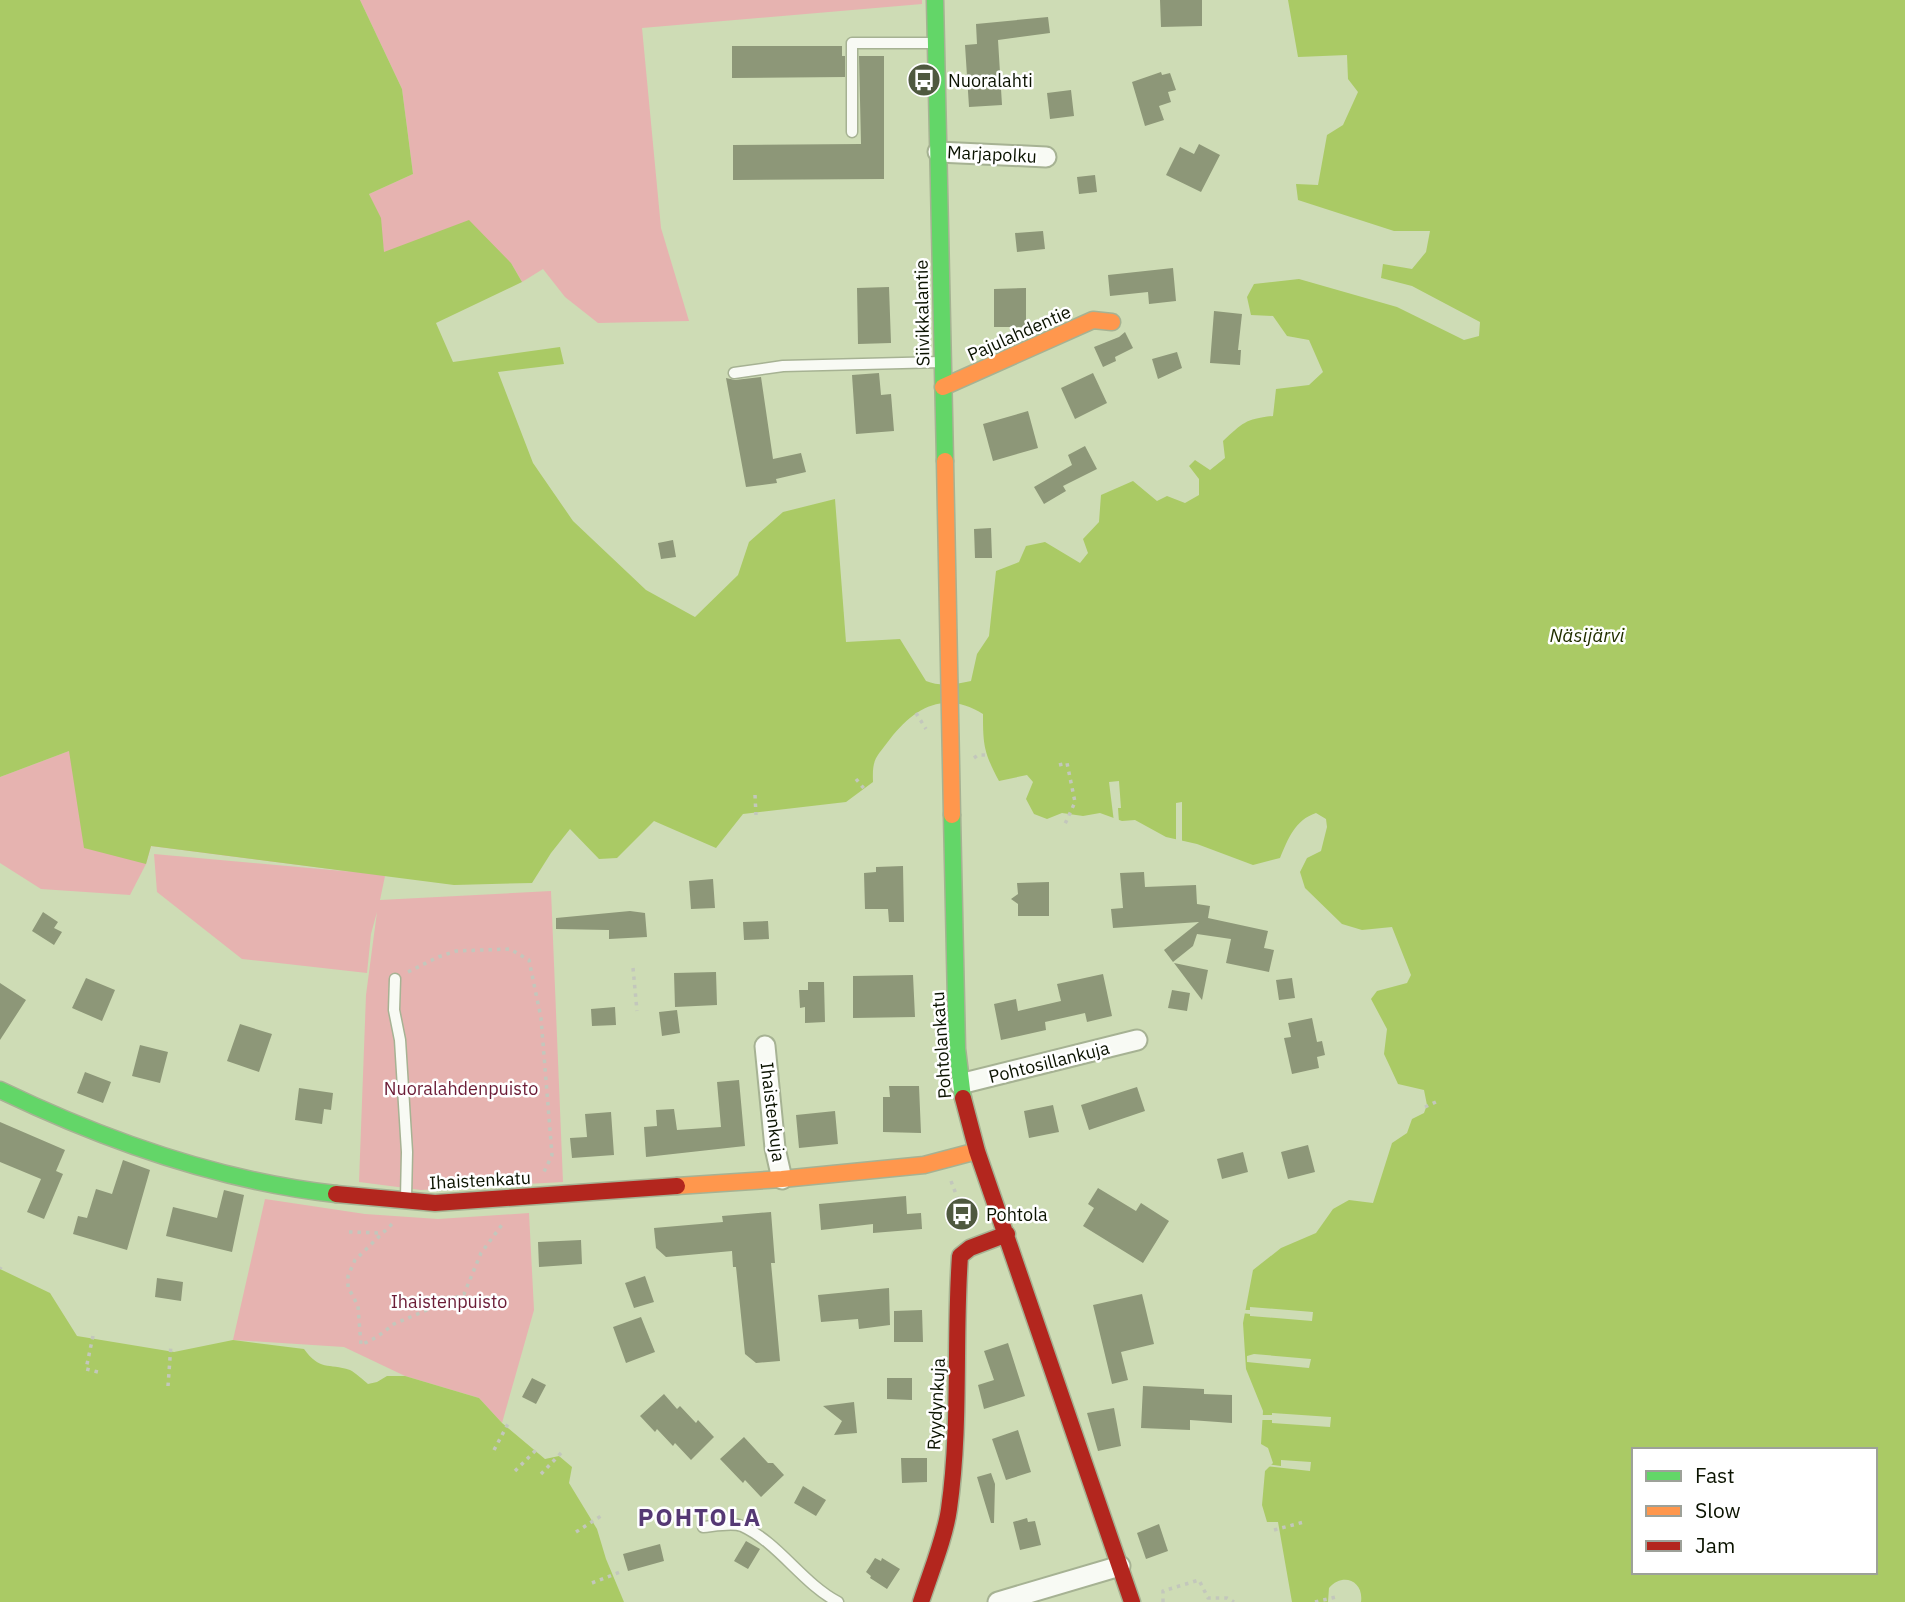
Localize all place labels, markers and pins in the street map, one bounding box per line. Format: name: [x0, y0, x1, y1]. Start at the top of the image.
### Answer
bus stop icon: Nuoralahti: [905, 61, 943, 99]
place label: Nuoralahti: [948, 69, 1033, 92]
bus stop icon: Pohtola: [943, 1195, 981, 1233]
place label: Pohtola: [986, 1203, 1048, 1226]

